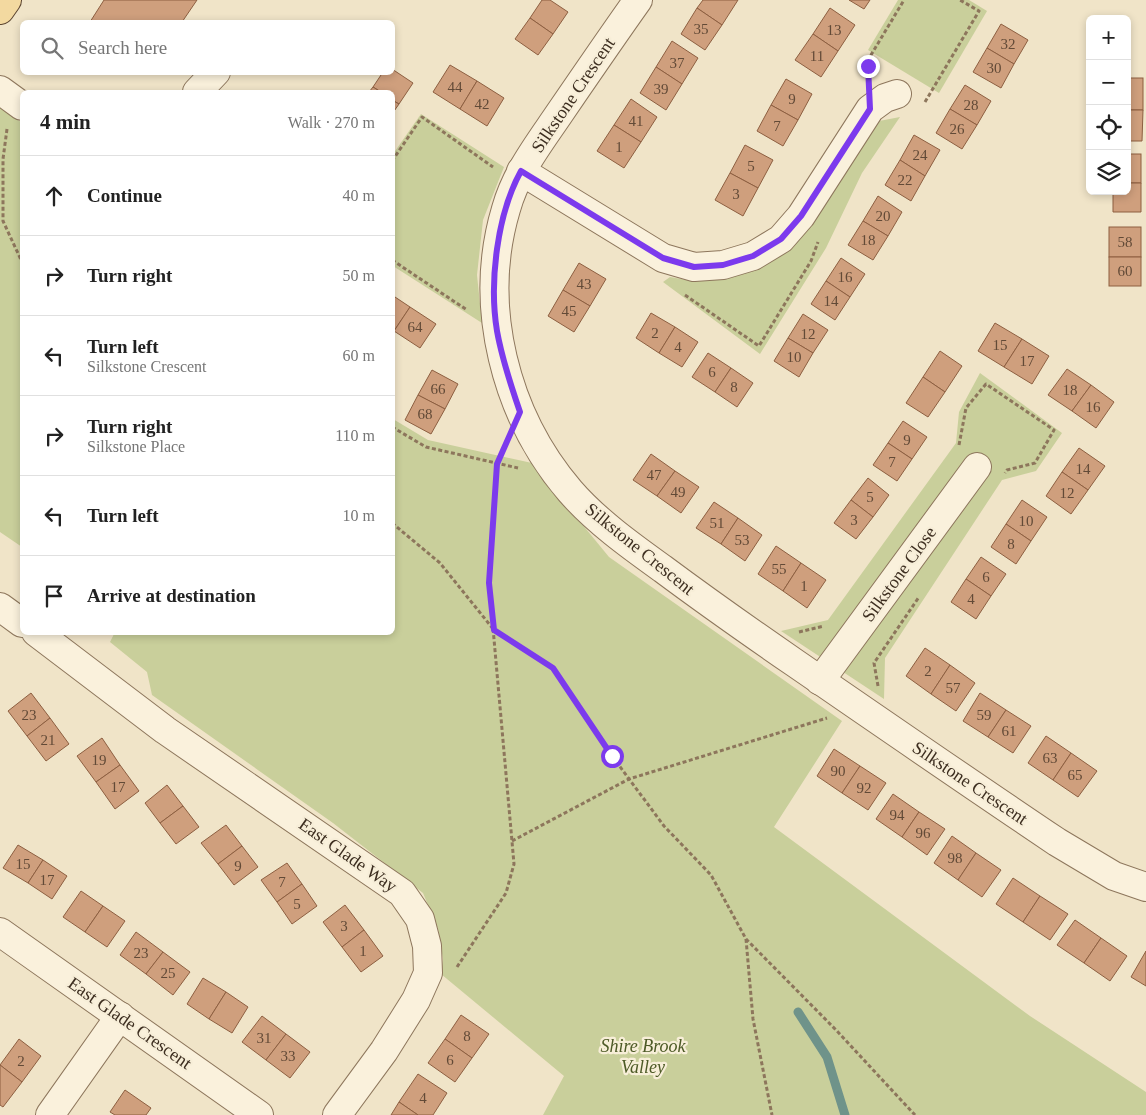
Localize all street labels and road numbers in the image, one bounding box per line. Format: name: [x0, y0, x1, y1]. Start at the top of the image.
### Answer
street label: Silkstone Crescent: [527, 34, 619, 156]
street label: Silkstone Crescent: [581, 499, 699, 599]
street label: Silkstone Close: [858, 523, 940, 625]
street label: Silkstone Crescent: [909, 737, 1031, 829]
street label: East Glade Way: [295, 814, 401, 896]
street label: East Glade Crescent: [64, 973, 196, 1073]

